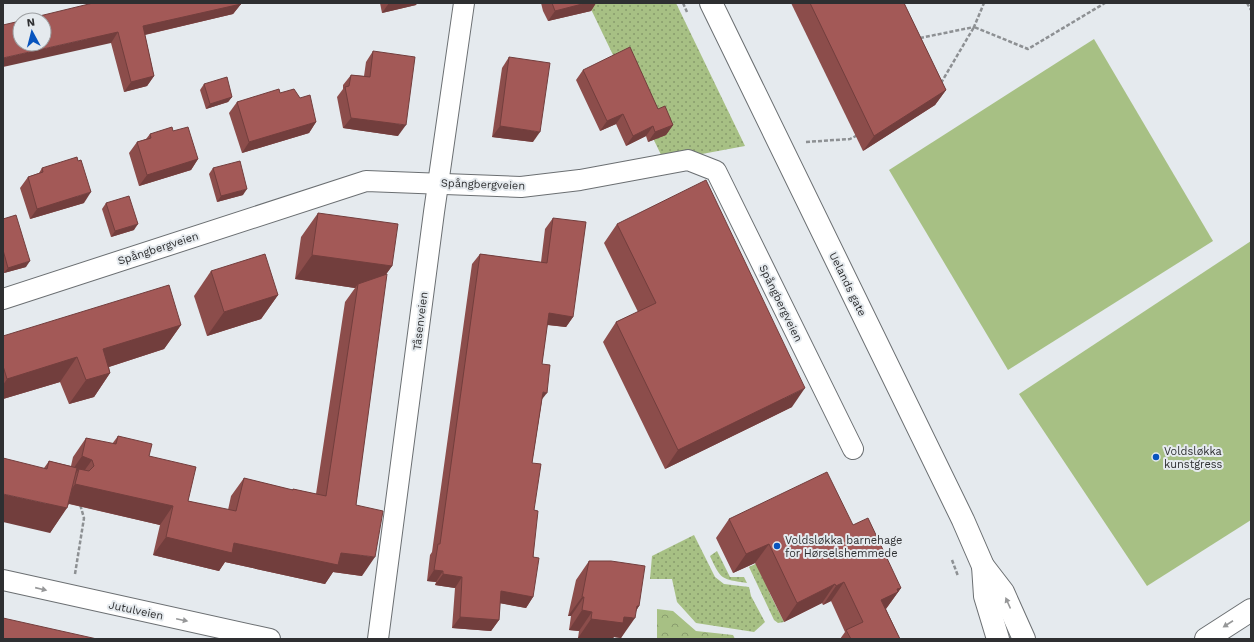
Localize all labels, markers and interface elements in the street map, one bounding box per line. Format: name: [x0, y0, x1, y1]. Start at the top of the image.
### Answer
north arrow: [12, 12, 52, 52]
text: N: [26, 16, 36, 30]
street label: Spångbergveien: [441, 177, 525, 192]
street label: Spångbergveien: [116, 229, 200, 268]
street label: Uelands gate: [826, 250, 869, 318]
street label: Spångbergveien: [756, 263, 805, 344]
street label: Tåsenveien: [410, 291, 431, 351]
place label: Voldsløkka kunstgress: [1164, 445, 1223, 471]
marker: Voldsløkka kunstgress: [1151, 452, 1161, 462]
place label: Voldsløkka barnehage for Hørselshemmede: [785, 534, 902, 560]
marker: Voldsløkka barnehage for Hørselshemmede: [772, 541, 782, 551]
one-way arrow: [35, 586, 47, 592]
one-way arrow: [1005, 597, 1011, 609]
street label: Jutulveien: [107, 598, 164, 623]
one-way arrow: [176, 617, 188, 623]
one-way arrow: [1222, 621, 1234, 628]

